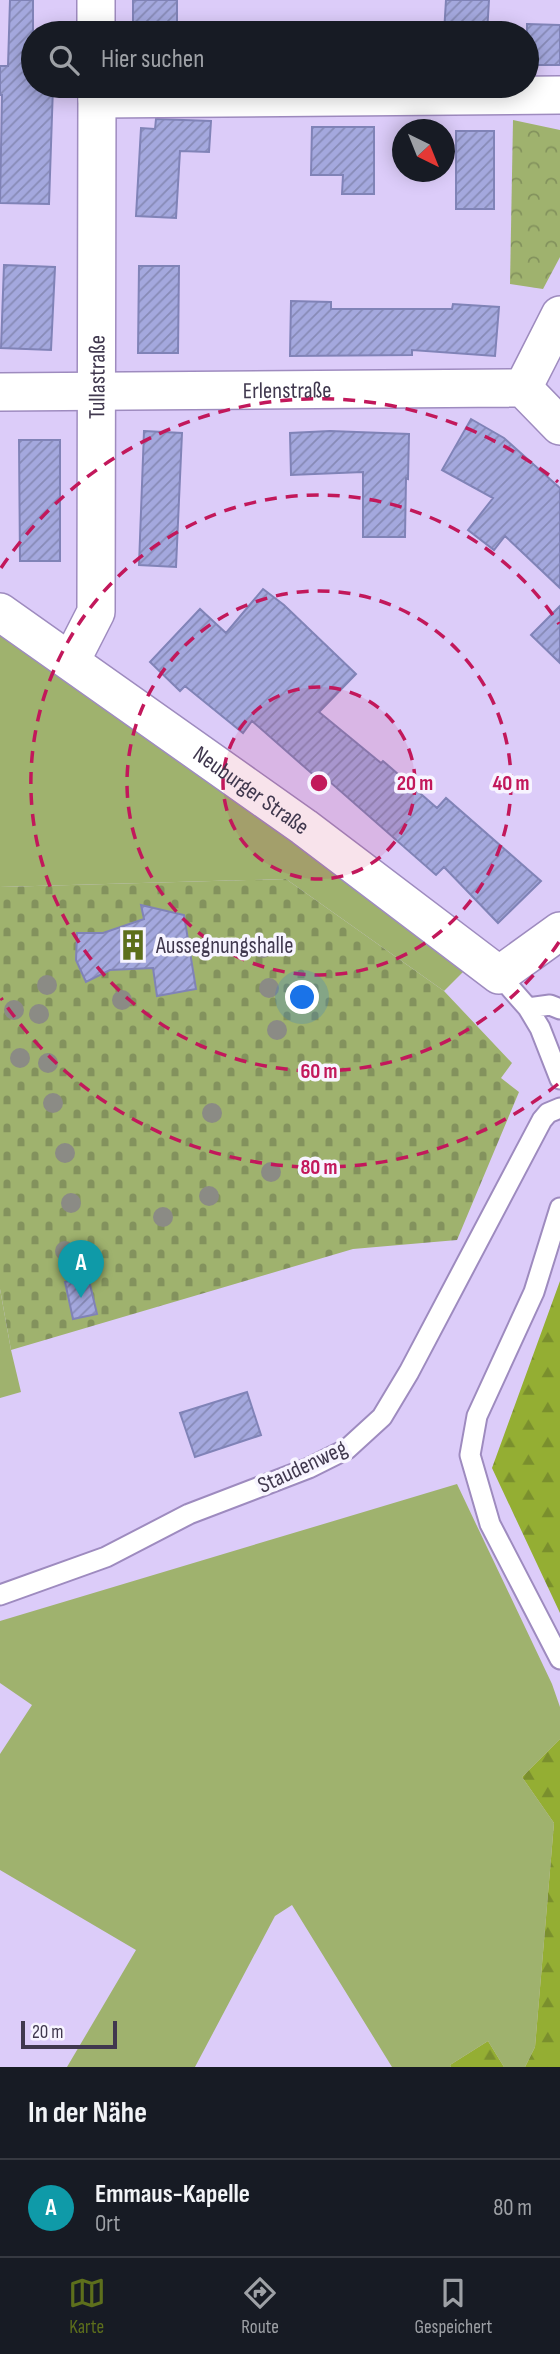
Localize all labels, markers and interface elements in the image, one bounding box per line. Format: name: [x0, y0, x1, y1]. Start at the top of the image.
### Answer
search box: [21, 21, 539, 98]
icon: search: [45, 41, 83, 79]
text: Hier suchen: [101, 44, 204, 75]
north arrow: [392, 119, 455, 182]
street label: Tullastraße: [83, 335, 112, 419]
street label: Erlenstraße: [243, 376, 331, 405]
street label: Neuburger Straße: [188, 740, 314, 841]
centre of rings: [307, 771, 331, 795]
text: 20 m: [397, 771, 433, 796]
text: 40 m: [493, 771, 529, 796]
building icon: Aussegnungshalle: [116, 928, 150, 962]
place label: Aussegnungshalle: [155, 932, 293, 960]
your location: [285, 980, 319, 1014]
text: 60 m: [300, 1059, 338, 1084]
text: 80 m: [300, 1155, 338, 1180]
pin: A: [58, 1240, 104, 1298]
street label: Staudenweg: [253, 1434, 351, 1500]
scale bar: [21, 2018, 117, 2050]
text: 20 m: [32, 2021, 64, 2044]
text: In der Nähe: [28, 2095, 147, 2131]
text: Emmaus-Kapelle: [95, 2179, 250, 2210]
text: A: [46, 2194, 56, 2222]
text: 80 m: [493, 2194, 532, 2222]
text: Ort: [95, 2210, 120, 2238]
tab: Karte: [68, 2274, 106, 2339]
tab: Route: [241, 2274, 279, 2339]
tab: Gespeichert: [414, 2274, 492, 2339]

